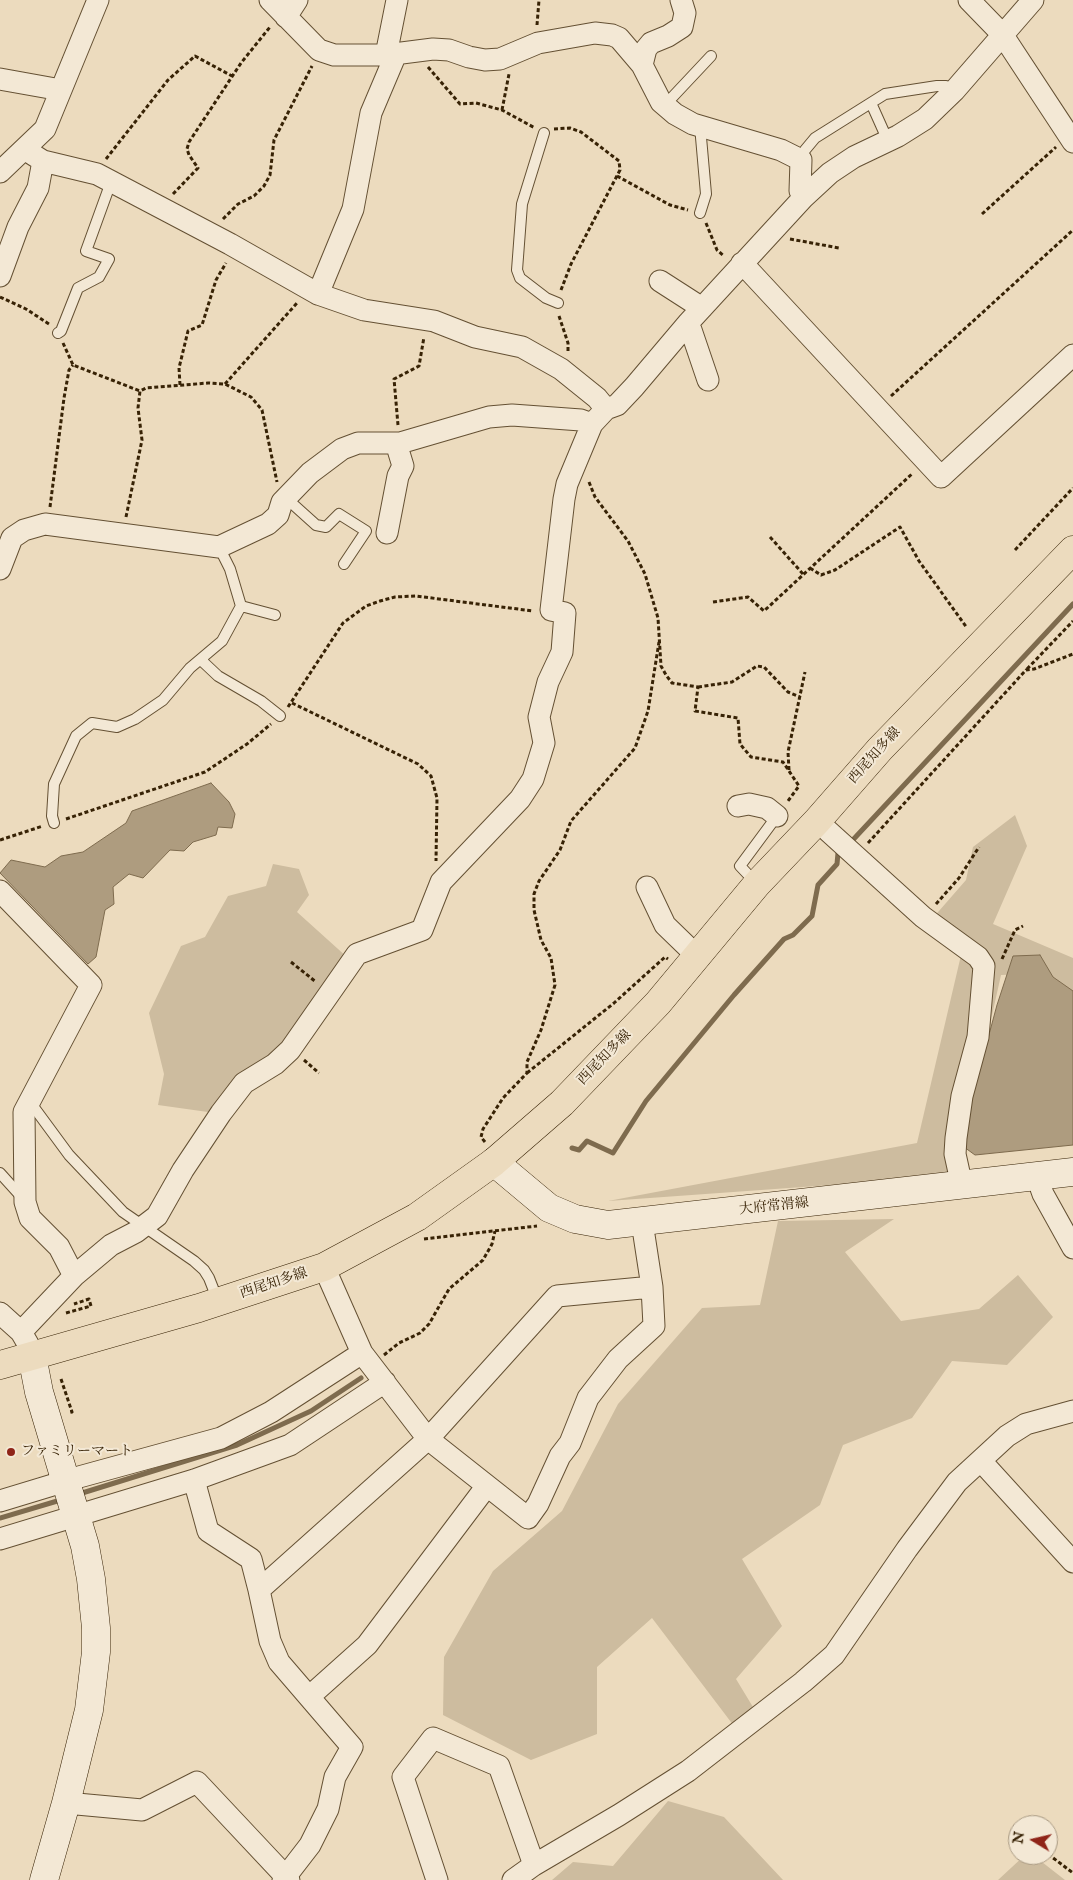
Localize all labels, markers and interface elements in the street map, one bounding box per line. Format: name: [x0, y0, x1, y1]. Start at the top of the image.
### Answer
street label: 西尾知多線: [845, 724, 905, 788]
street label: 西尾知多線: [575, 1027, 635, 1089]
street label: 大府常滑線: [738, 1195, 810, 1219]
street label: 西尾知多線: [238, 1265, 310, 1303]
place label: ファミリーマート: [21, 1444, 133, 1460]
marker: ファミリーマート: [5, 1446, 17, 1458]
north arrow: [1008, 1815, 1058, 1865]
text: N: [1009, 1830, 1029, 1845]

